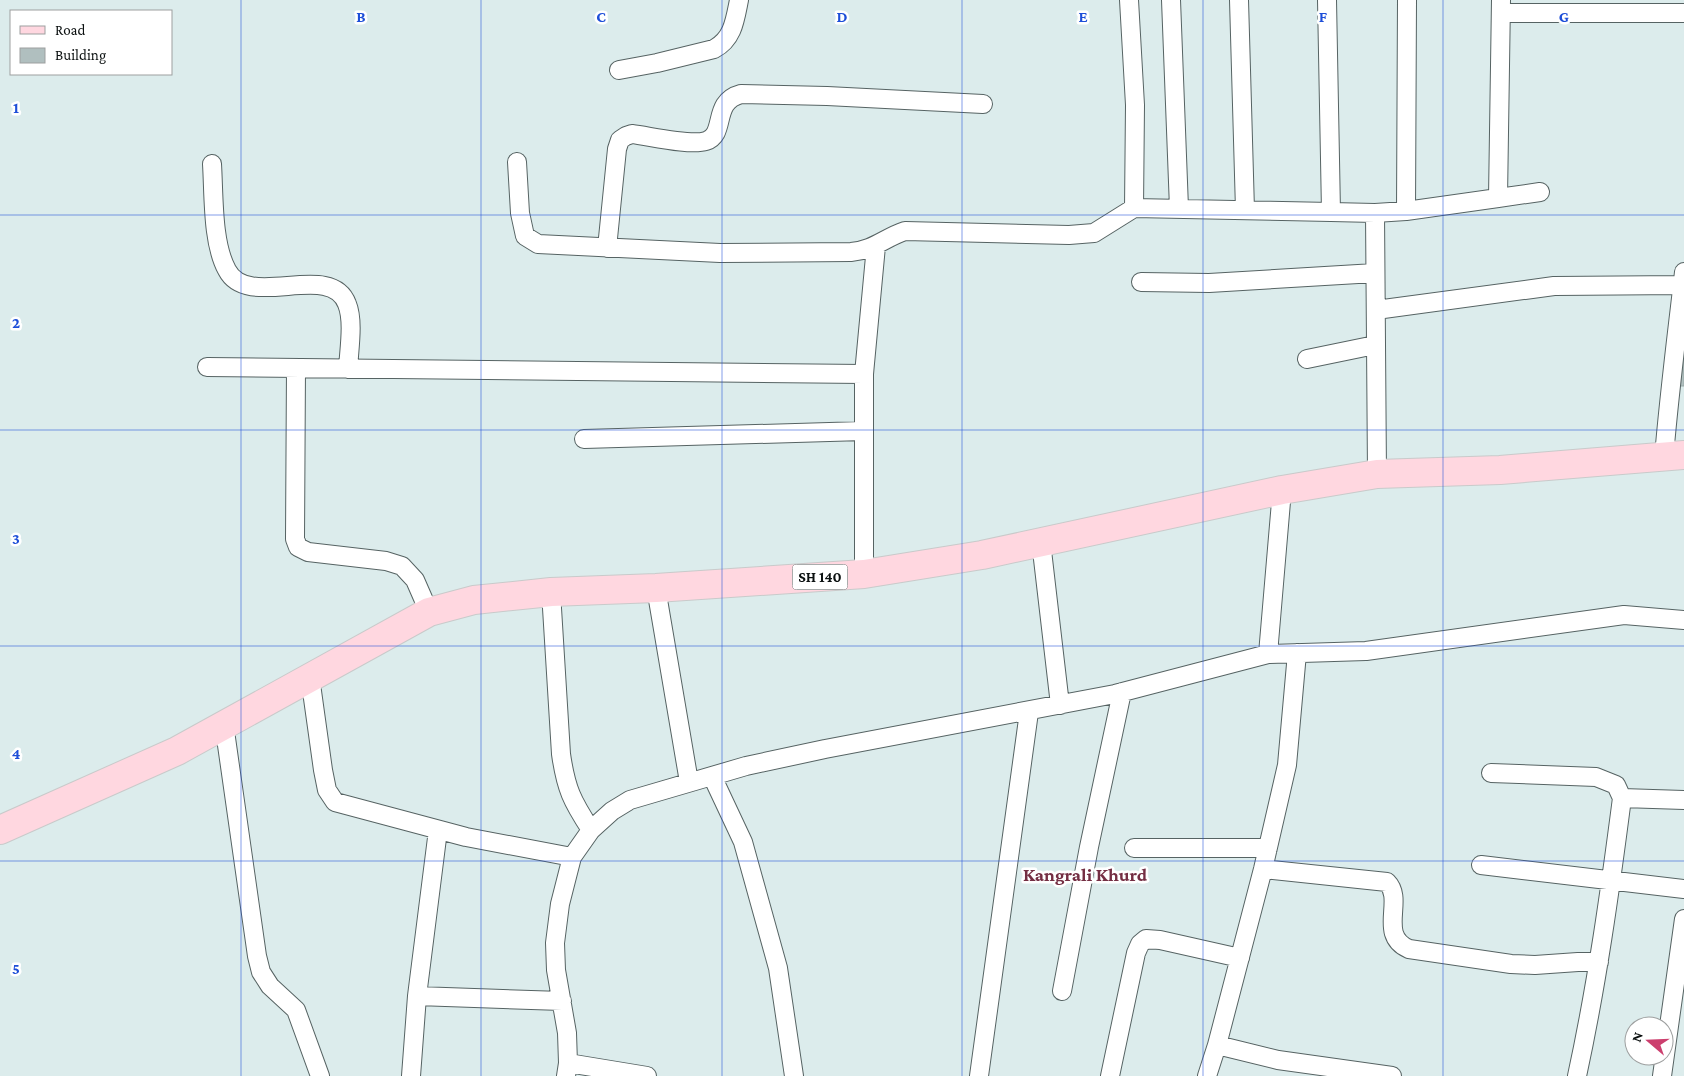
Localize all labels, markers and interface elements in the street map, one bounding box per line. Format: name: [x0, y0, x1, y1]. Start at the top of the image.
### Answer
text: B: [356, 8, 366, 25]
text: C: [596, 8, 606, 25]
text: D: [836, 8, 848, 25]
text: E: [1078, 8, 1088, 25]
text: F: [1319, 8, 1328, 25]
text: G: [1559, 8, 1569, 25]
legend: [10, 10, 172, 75]
text: Road: [55, 22, 86, 38]
text: Building: [55, 47, 106, 64]
text: 1: [13, 99, 19, 116]
text: 2: [12, 314, 20, 331]
text: 3: [12, 530, 20, 547]
road number: SH 140: [792, 564, 848, 590]
text: 4: [12, 745, 21, 762]
district label: Kangrali Khurd: [1023, 864, 1148, 885]
text: 5: [12, 960, 20, 977]
north arrow: [1624, 1016, 1674, 1066]
text: N: [1628, 1029, 1646, 1044]

